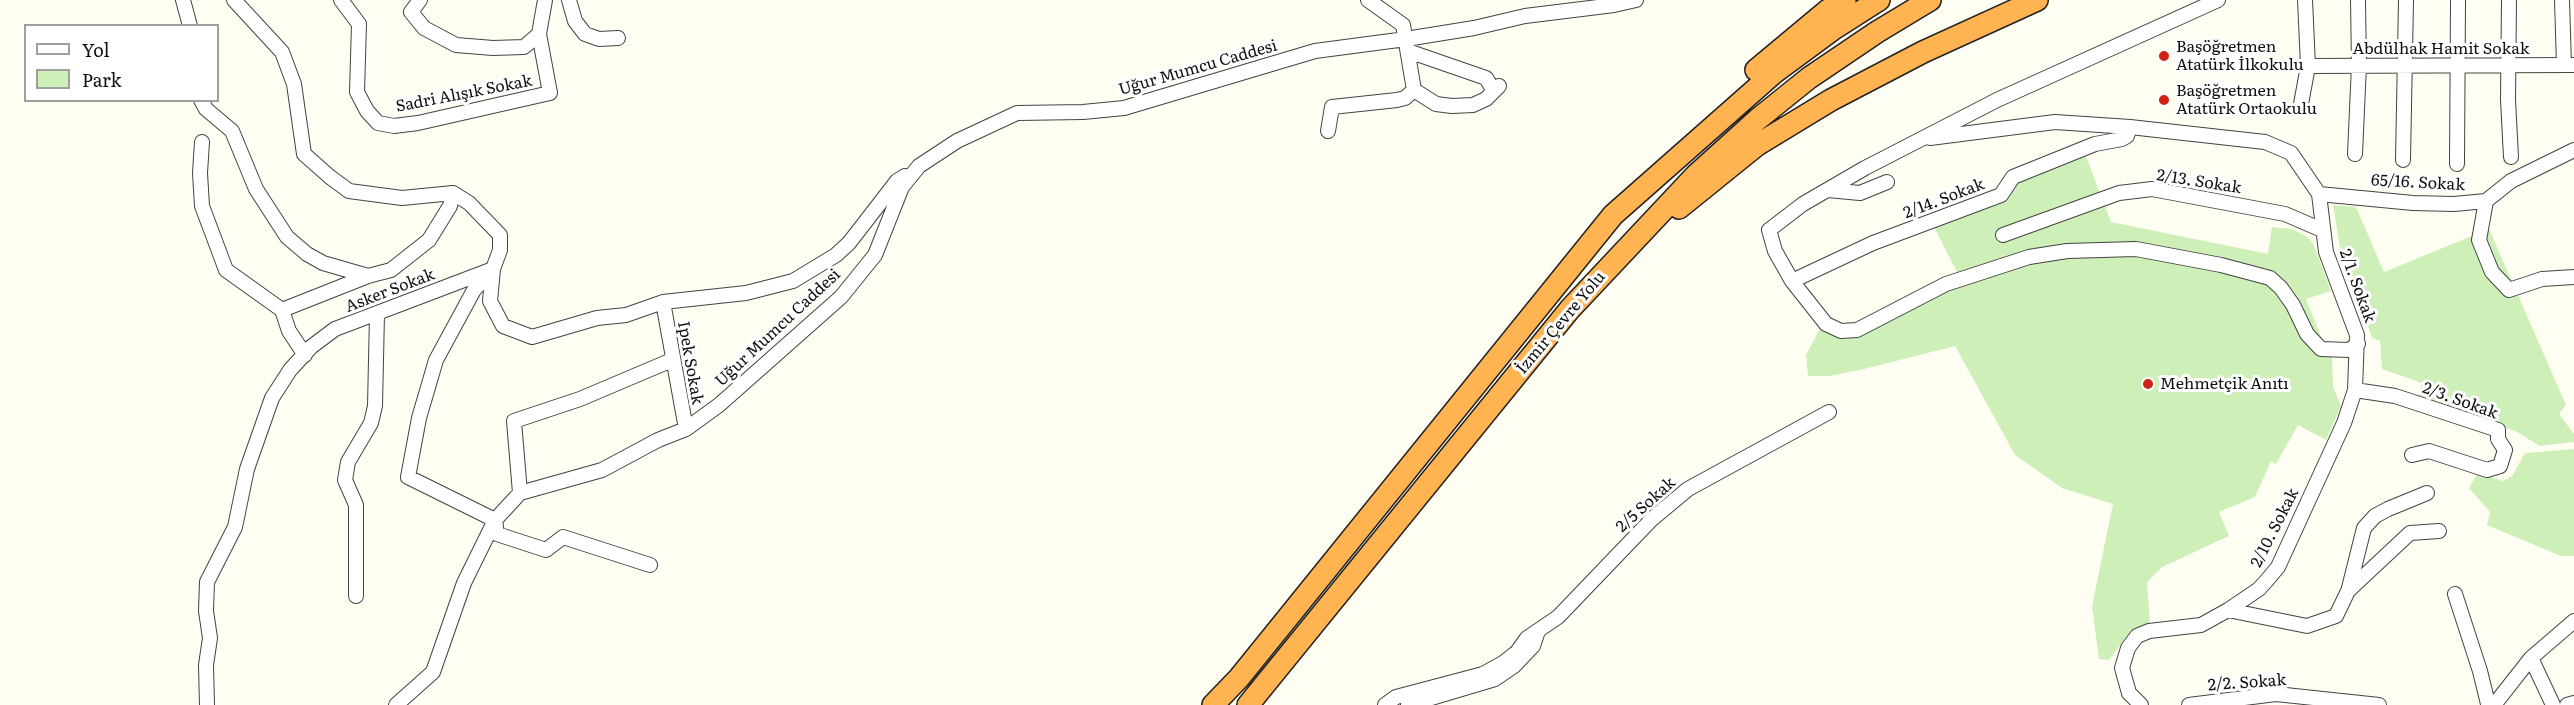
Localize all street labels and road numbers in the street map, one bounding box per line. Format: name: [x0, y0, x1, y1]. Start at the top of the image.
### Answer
street label: Uğur Mumcu Caddesi: [1117, 36, 1279, 100]
street label: Abdülhak Hamit Sokak: [2352, 39, 2530, 59]
street label: Sadri Alışık Sokak: [394, 71, 534, 117]
street label: 2/13. Sokak: [2155, 166, 2243, 198]
street label: 65/16. Sokak: [2371, 171, 2465, 195]
street label: 2/14. Sokak: [1901, 175, 1987, 223]
street label: 2/1. Sokak: [2335, 247, 2379, 325]
street label: Asker Sokak: [343, 265, 437, 317]
street label: Uğur Mumcu Caddesi: [712, 265, 844, 391]
street label: İzmir Çevre Yolu: [1513, 268, 1609, 378]
street label: Ipek Sokak: [673, 320, 707, 406]
street label: 2/3. Sokak: [2420, 379, 2500, 423]
street label: 2/5 Sokak: [1612, 473, 1680, 537]
street label: 2/10. Sokak: [2247, 485, 2303, 571]
street label: 2/2. Sokak: [2207, 671, 2287, 695]

